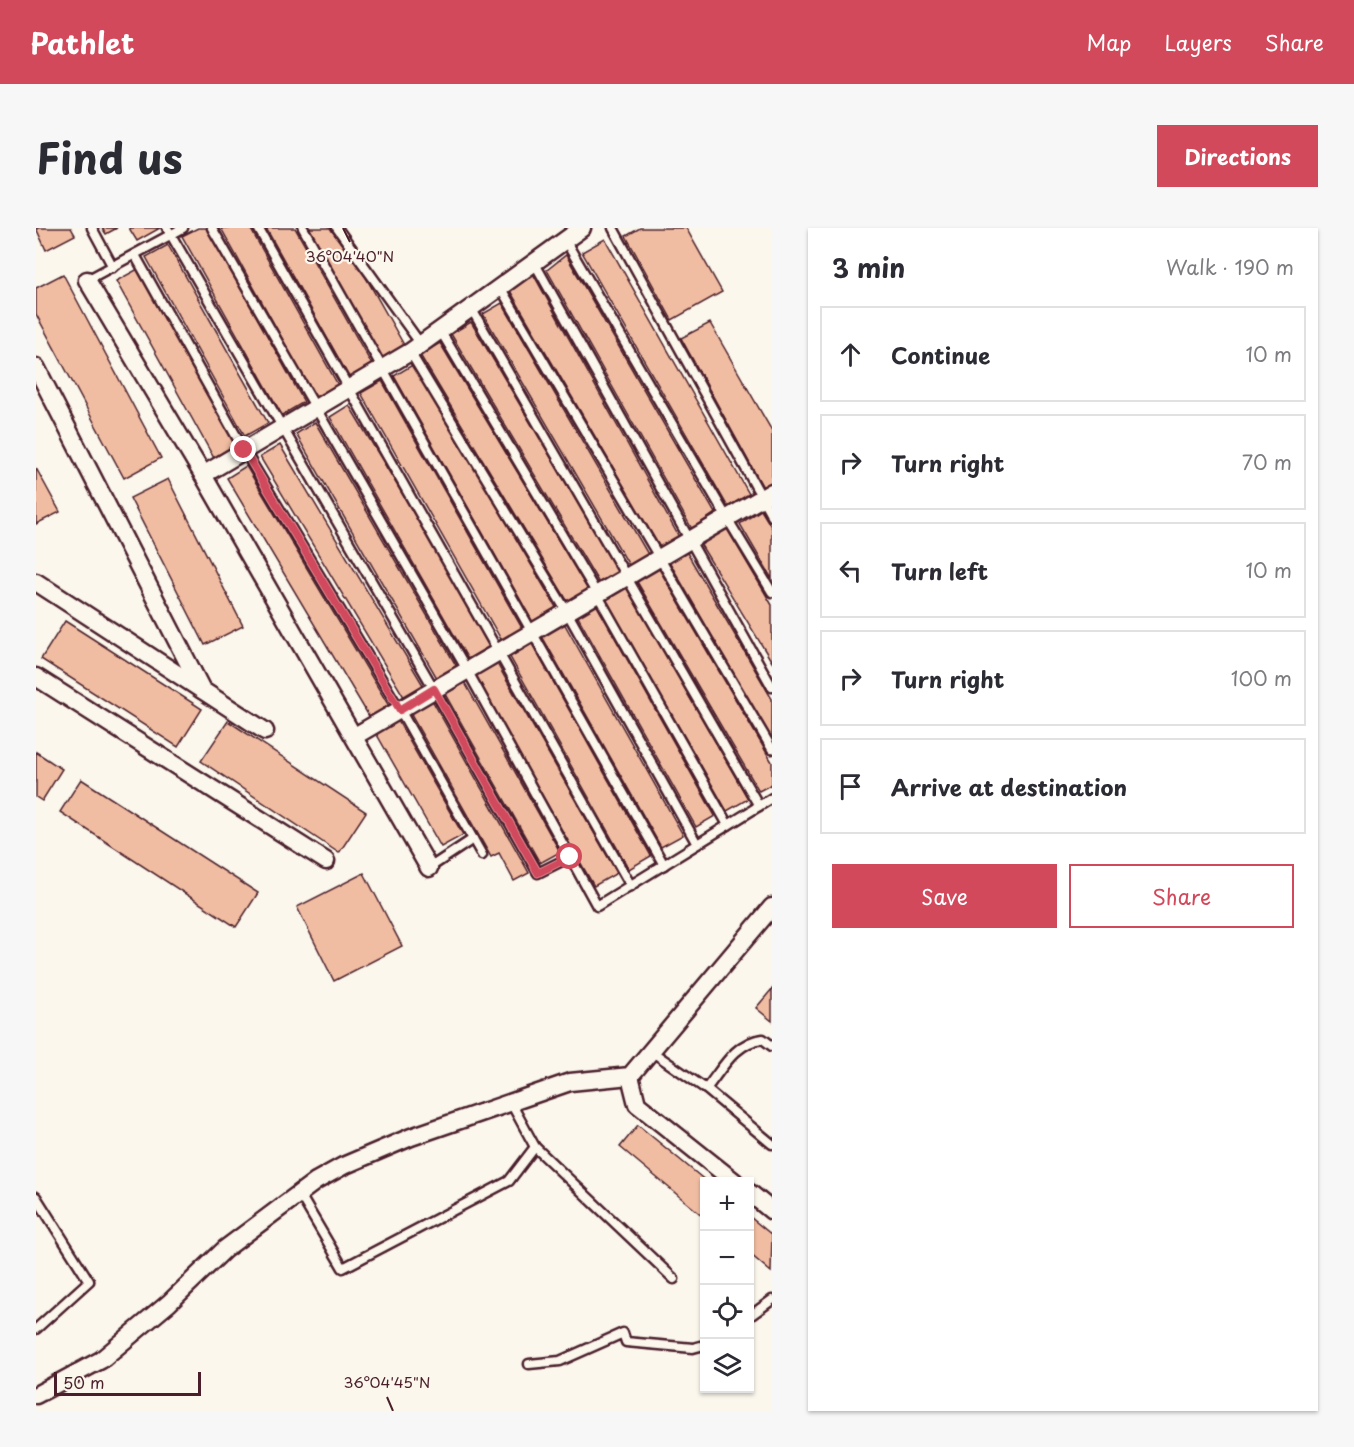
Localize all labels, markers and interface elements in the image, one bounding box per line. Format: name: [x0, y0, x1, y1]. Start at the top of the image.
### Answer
text: Pathlet: [30, 21, 134, 64]
text: Map: [1087, 26, 1131, 58]
text: Layers: [1164, 26, 1232, 58]
text: Share: [1265, 26, 1324, 58]
text: Find us: [36, 125, 183, 188]
button: Directions: [1157, 125, 1318, 187]
text: 36°04'40"N: [306, 244, 394, 267]
text: 3 min: [832, 248, 905, 287]
text: Walk · 190 m: [1166, 252, 1294, 282]
icon: ahead: [834, 338, 867, 371]
text: Continue: [891, 338, 990, 371]
text: 10 m: [1245, 339, 1292, 369]
route end: [230, 436, 256, 462]
icon: right: [834, 446, 867, 479]
text: Turn right: [891, 446, 1004, 479]
text: 70 m: [1242, 447, 1292, 477]
icon: left: [834, 554, 867, 587]
text: Turn left: [891, 554, 988, 587]
text: 10 m: [1245, 555, 1292, 585]
icon: right: [834, 662, 867, 695]
text: Turn right: [891, 662, 1004, 695]
text: 100 m: [1231, 663, 1292, 693]
icon: arrive: [834, 770, 867, 803]
text: Arrive at destination: [891, 770, 1127, 803]
route start: [556, 843, 582, 869]
button: Save: [832, 864, 1057, 928]
button: Share: [1069, 864, 1294, 928]
map controls: [700, 1177, 754, 1393]
button: +: [700, 1177, 754, 1231]
button: −: [700, 1231, 754, 1285]
button: locate: [700, 1285, 754, 1339]
button: layers: [700, 1339, 754, 1393]
scale bar: [54, 1369, 201, 1396]
text: 50 m: [63, 1370, 104, 1394]
text: 36°04'45"N: [343, 1370, 431, 1393]

